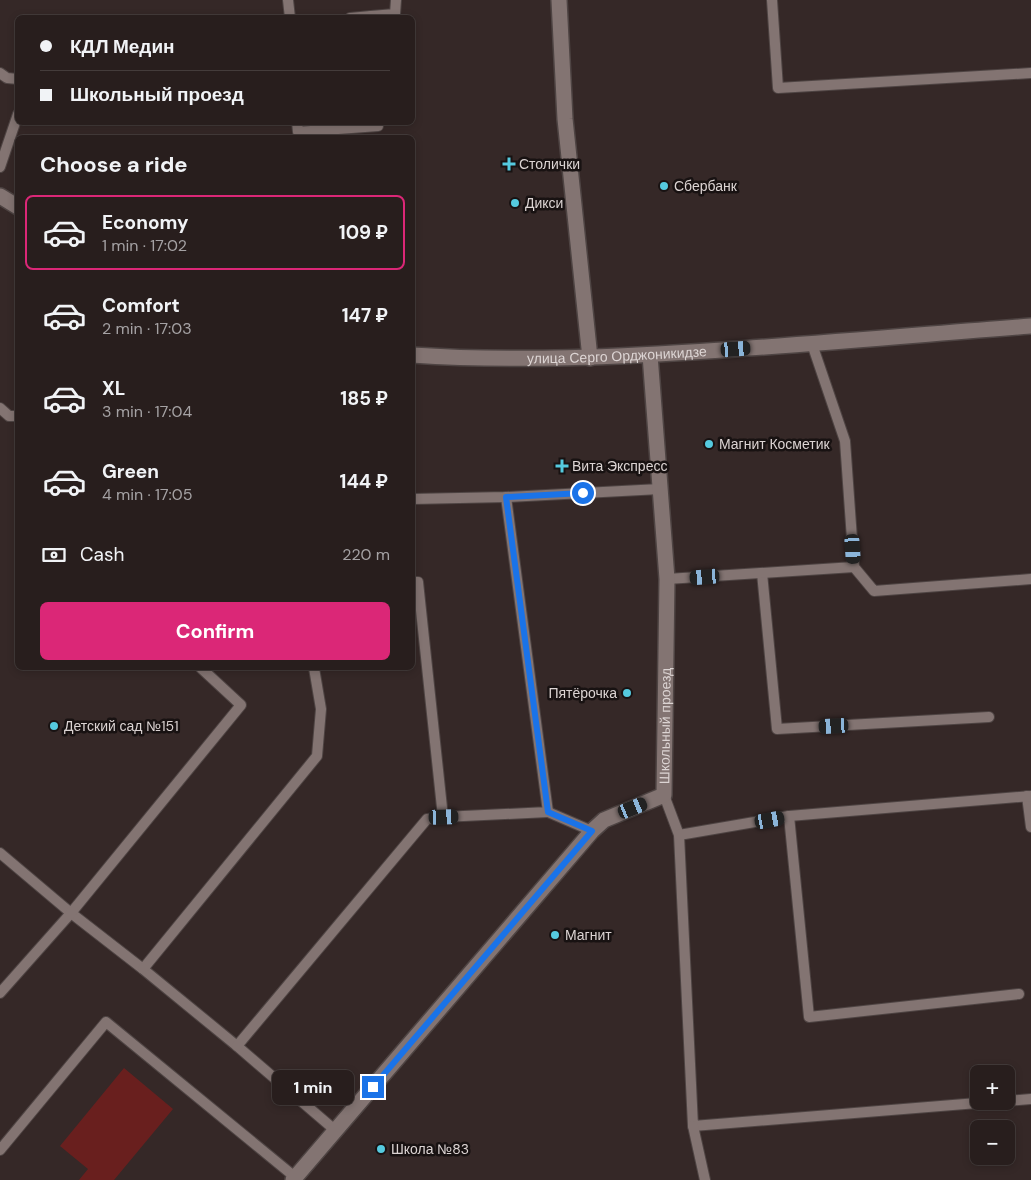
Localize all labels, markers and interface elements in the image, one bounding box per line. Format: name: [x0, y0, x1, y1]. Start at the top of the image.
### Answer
text: КДЛ Медин: [70, 34, 175, 59]
text: Школьный проезд: [70, 82, 244, 107]
text: Choose a ride: [40, 150, 188, 179]
place label: Столички: [519, 155, 580, 173]
marker: Столички: [503, 158, 515, 170]
place label: Сбербанк: [674, 177, 738, 195]
marker: Сбербанк: [658, 180, 670, 192]
place label: Дикси: [525, 194, 563, 212]
marker: Дикси: [509, 197, 521, 209]
icon: car: [42, 210, 87, 255]
text: Economy: [102, 210, 189, 235]
text: 109 ₽: [339, 220, 388, 245]
text: 1 min · 17:02: [102, 235, 187, 256]
icon: car: [42, 293, 87, 338]
text: Comfort: [102, 293, 180, 318]
text: 147 ₽: [342, 303, 388, 328]
text: 2 min · 17:03: [102, 318, 192, 339]
car: [720, 340, 751, 358]
street label: улица Серго Орджоникидзе: [527, 342, 707, 367]
icon: car: [42, 376, 87, 421]
text: XL: [102, 376, 125, 401]
text: 185 ₽: [340, 386, 388, 411]
text: 3 min · 17:04: [102, 401, 192, 422]
place label: Магнит Косметик: [719, 435, 831, 453]
marker: Магнит Косметик: [703, 438, 715, 450]
place label: Вита Экспресс: [572, 457, 667, 475]
icon: car: [42, 459, 87, 504]
text: Green: [102, 459, 159, 484]
marker: Вита Экспресс: [556, 460, 568, 472]
text: 144 ₽: [339, 469, 388, 494]
route start: [572, 482, 594, 504]
text: 4 min · 17:05: [102, 484, 192, 505]
car: [844, 534, 861, 564]
icon: cash: [40, 541, 68, 569]
text: Cash: [80, 542, 124, 567]
text: 220 m: [342, 544, 390, 565]
car: [689, 568, 720, 586]
button: Confirm: [40, 602, 390, 660]
street label: Школьный проезд: [655, 668, 675, 784]
place label: Пятёрочка: [548, 684, 617, 702]
marker: Пятёрочка: [621, 687, 633, 699]
place label: Детский сад №151: [64, 717, 179, 735]
car: [818, 718, 849, 734]
marker: Детский сад №151: [48, 720, 60, 732]
car: [616, 795, 649, 821]
car: [428, 809, 459, 825]
car: [753, 810, 786, 830]
place label: Магнит: [565, 926, 612, 944]
marker: Магнит: [549, 929, 561, 941]
map controls: [970, 1065, 1015, 1165]
button: +: [970, 1065, 1015, 1110]
callout: 1 min: [273, 1070, 356, 1104]
route end: [362, 1076, 384, 1098]
text: 1 min: [294, 1077, 332, 1098]
button: −: [970, 1120, 1015, 1165]
place label: Школа №83: [391, 1140, 469, 1158]
marker: Школа №83: [375, 1143, 387, 1155]

